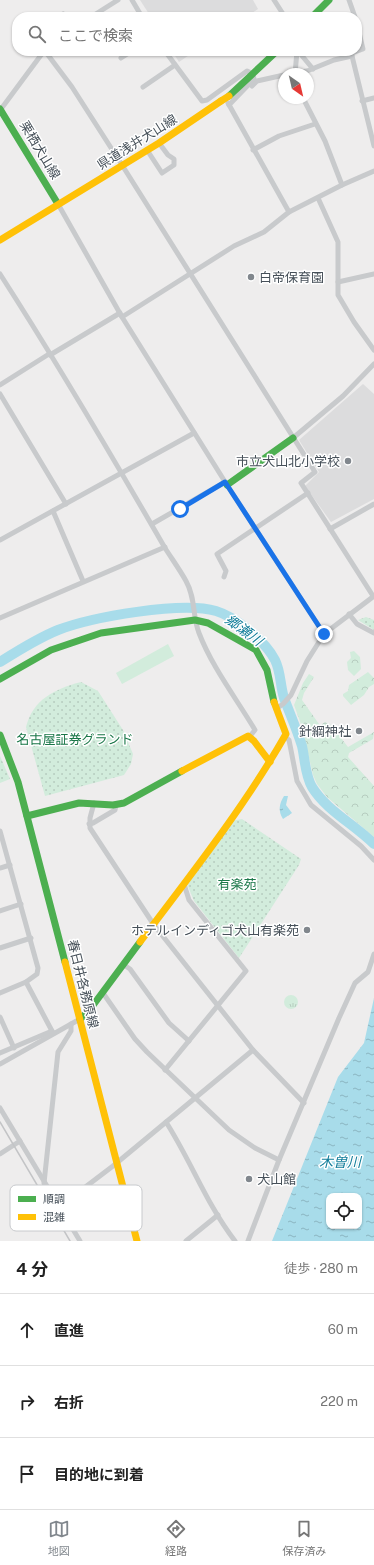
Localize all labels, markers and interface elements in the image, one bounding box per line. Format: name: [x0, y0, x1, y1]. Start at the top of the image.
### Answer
search box: [12, 12, 362, 56]
icon: search: [26, 23, 48, 45]
text: ここで検索: [58, 27, 133, 44]
north arrow: [278, 68, 314, 104]
street label: 県道浅井犬山線: [94, 112, 180, 172]
street label: 栗栖犬山線: [17, 118, 63, 182]
place label: 白帝保育園: [259, 270, 324, 285]
marker: 白帝保育園: [246, 272, 256, 282]
place label: 市立犬山北小学校: [236, 454, 340, 469]
marker: 市立犬山北小学校: [343, 456, 353, 466]
route start: [171, 500, 189, 518]
water label: 郷瀬川: [222, 611, 267, 650]
route end: [315, 625, 333, 643]
place label: 針綱神社: [299, 724, 351, 739]
marker: 針綱神社: [354, 726, 364, 736]
park label: 名古屋証券グランド: [16, 732, 134, 747]
park label: 有楽苑: [217, 877, 257, 892]
place label: ホテルインディゴ犬山有楽苑: [131, 923, 299, 938]
marker: ホテルインディゴ犬山有楽苑: [302, 925, 312, 935]
street label: 春日井各務原線: [65, 938, 101, 1030]
water label: 木曽川: [319, 1154, 363, 1170]
place label: 犬山館: [257, 1172, 296, 1187]
marker: 犬山館: [244, 1174, 254, 1184]
legend: [10, 1185, 142, 1231]
text: 順調: [43, 1193, 65, 1205]
map controls: [326, 1193, 362, 1229]
button: locate: [326, 1193, 362, 1229]
text: 混雑: [43, 1211, 65, 1223]
text: 4 分: [16, 1259, 48, 1279]
text: 徒歩 · 280 m: [284, 1261, 358, 1276]
icon: ahead: [16, 1319, 38, 1341]
text: 直進: [54, 1322, 84, 1339]
text: 60 m: [328, 1322, 358, 1337]
icon: right: [16, 1391, 38, 1413]
text: 右折: [54, 1394, 84, 1411]
text: 220 m: [320, 1394, 358, 1409]
icon: arrive: [16, 1463, 38, 1485]
text: 目的地に到着: [54, 1466, 144, 1483]
tab: 地図: [48, 1518, 70, 1558]
tab: 経路: [165, 1518, 187, 1558]
tab: 保存済み: [282, 1518, 326, 1558]

